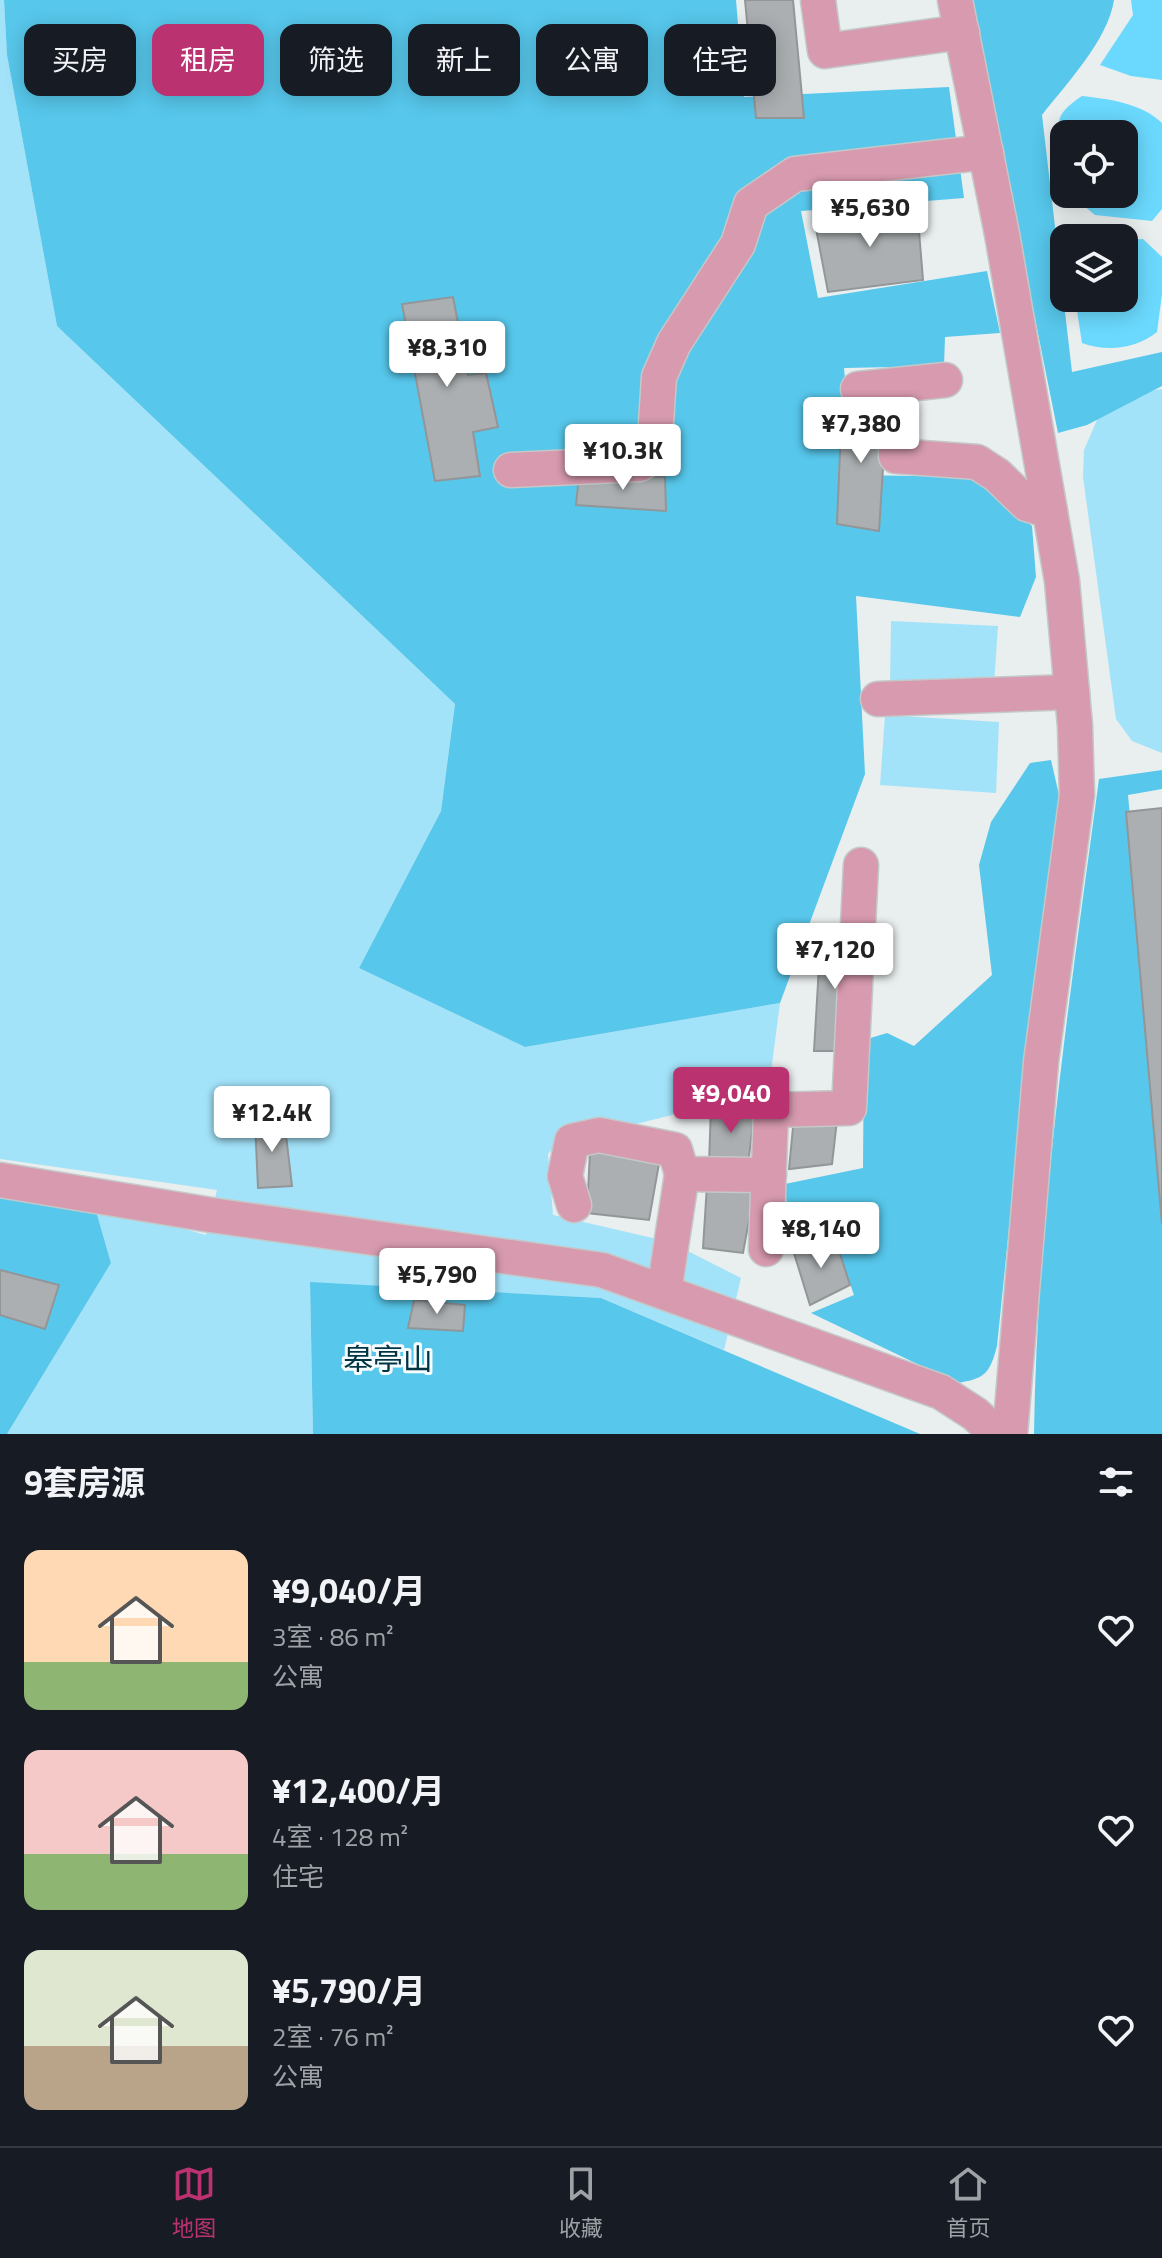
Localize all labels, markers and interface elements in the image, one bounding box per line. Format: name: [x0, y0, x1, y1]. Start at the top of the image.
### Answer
chip: 买房: [24, 24, 136, 96]
chip: 租房: [152, 24, 264, 96]
chip: 筛选: [280, 24, 392, 96]
chip: 新上: [408, 24, 520, 96]
chip: 公寓: [536, 24, 648, 96]
chip: 住宅: [664, 24, 776, 96]
map controls: [1050, 120, 1138, 312]
button: locate: [1050, 120, 1138, 208]
pin: ¥5,630: [805, 181, 935, 249]
text: ¥5,630: [830, 187, 910, 226]
button: layers: [1050, 224, 1138, 312]
pin: ¥8,310: [382, 321, 512, 389]
text: ¥8,310: [407, 327, 487, 366]
pin: ¥7,380: [796, 397, 926, 465]
text: ¥7,380: [821, 403, 901, 442]
pin: ¥10.3K: [558, 424, 688, 492]
text: ¥10.3K: [583, 430, 663, 469]
pin: ¥7,120: [770, 923, 900, 991]
text: ¥7,120: [795, 929, 875, 968]
pin: ¥9,040: [666, 1067, 796, 1135]
text: ¥9,040: [691, 1073, 771, 1112]
pin: ¥12.4K: [207, 1086, 337, 1154]
text: ¥12.4K: [232, 1092, 312, 1131]
pin: ¥8,140: [756, 1202, 886, 1270]
text: ¥8,140: [781, 1208, 861, 1247]
pin: ¥5,790: [372, 1248, 502, 1316]
text: ¥5,790: [397, 1254, 477, 1293]
park label: 皋亭山: [343, 1336, 433, 1382]
text: 9套房源: [24, 1456, 145, 1508]
icon: filters: [1094, 1460, 1138, 1504]
text: ¥9,040/月: [272, 1564, 426, 1616]
icon: home: [88, 1582, 184, 1678]
icon: heart: [1094, 1608, 1138, 1652]
text: 3室 · 86 m²: [272, 1617, 394, 1656]
text: 公寓: [272, 1657, 324, 1696]
text: ¥12,400/月: [272, 1764, 445, 1816]
icon: home: [88, 1782, 184, 1878]
icon: heart: [1094, 1808, 1138, 1852]
text: 4室 · 128 m²: [272, 1817, 408, 1856]
text: 住宅: [272, 1857, 324, 1896]
text: ¥5,790/月: [272, 1964, 426, 2016]
icon: home: [88, 1982, 184, 2078]
icon: heart: [1094, 2008, 1138, 2052]
text: 2室 · 76 m²: [272, 2017, 394, 2056]
text: 公寓: [272, 2057, 324, 2096]
tab: 地图: [172, 2162, 216, 2245]
tab: 收藏: [559, 2162, 603, 2245]
tab: 首页: [946, 2162, 990, 2245]

